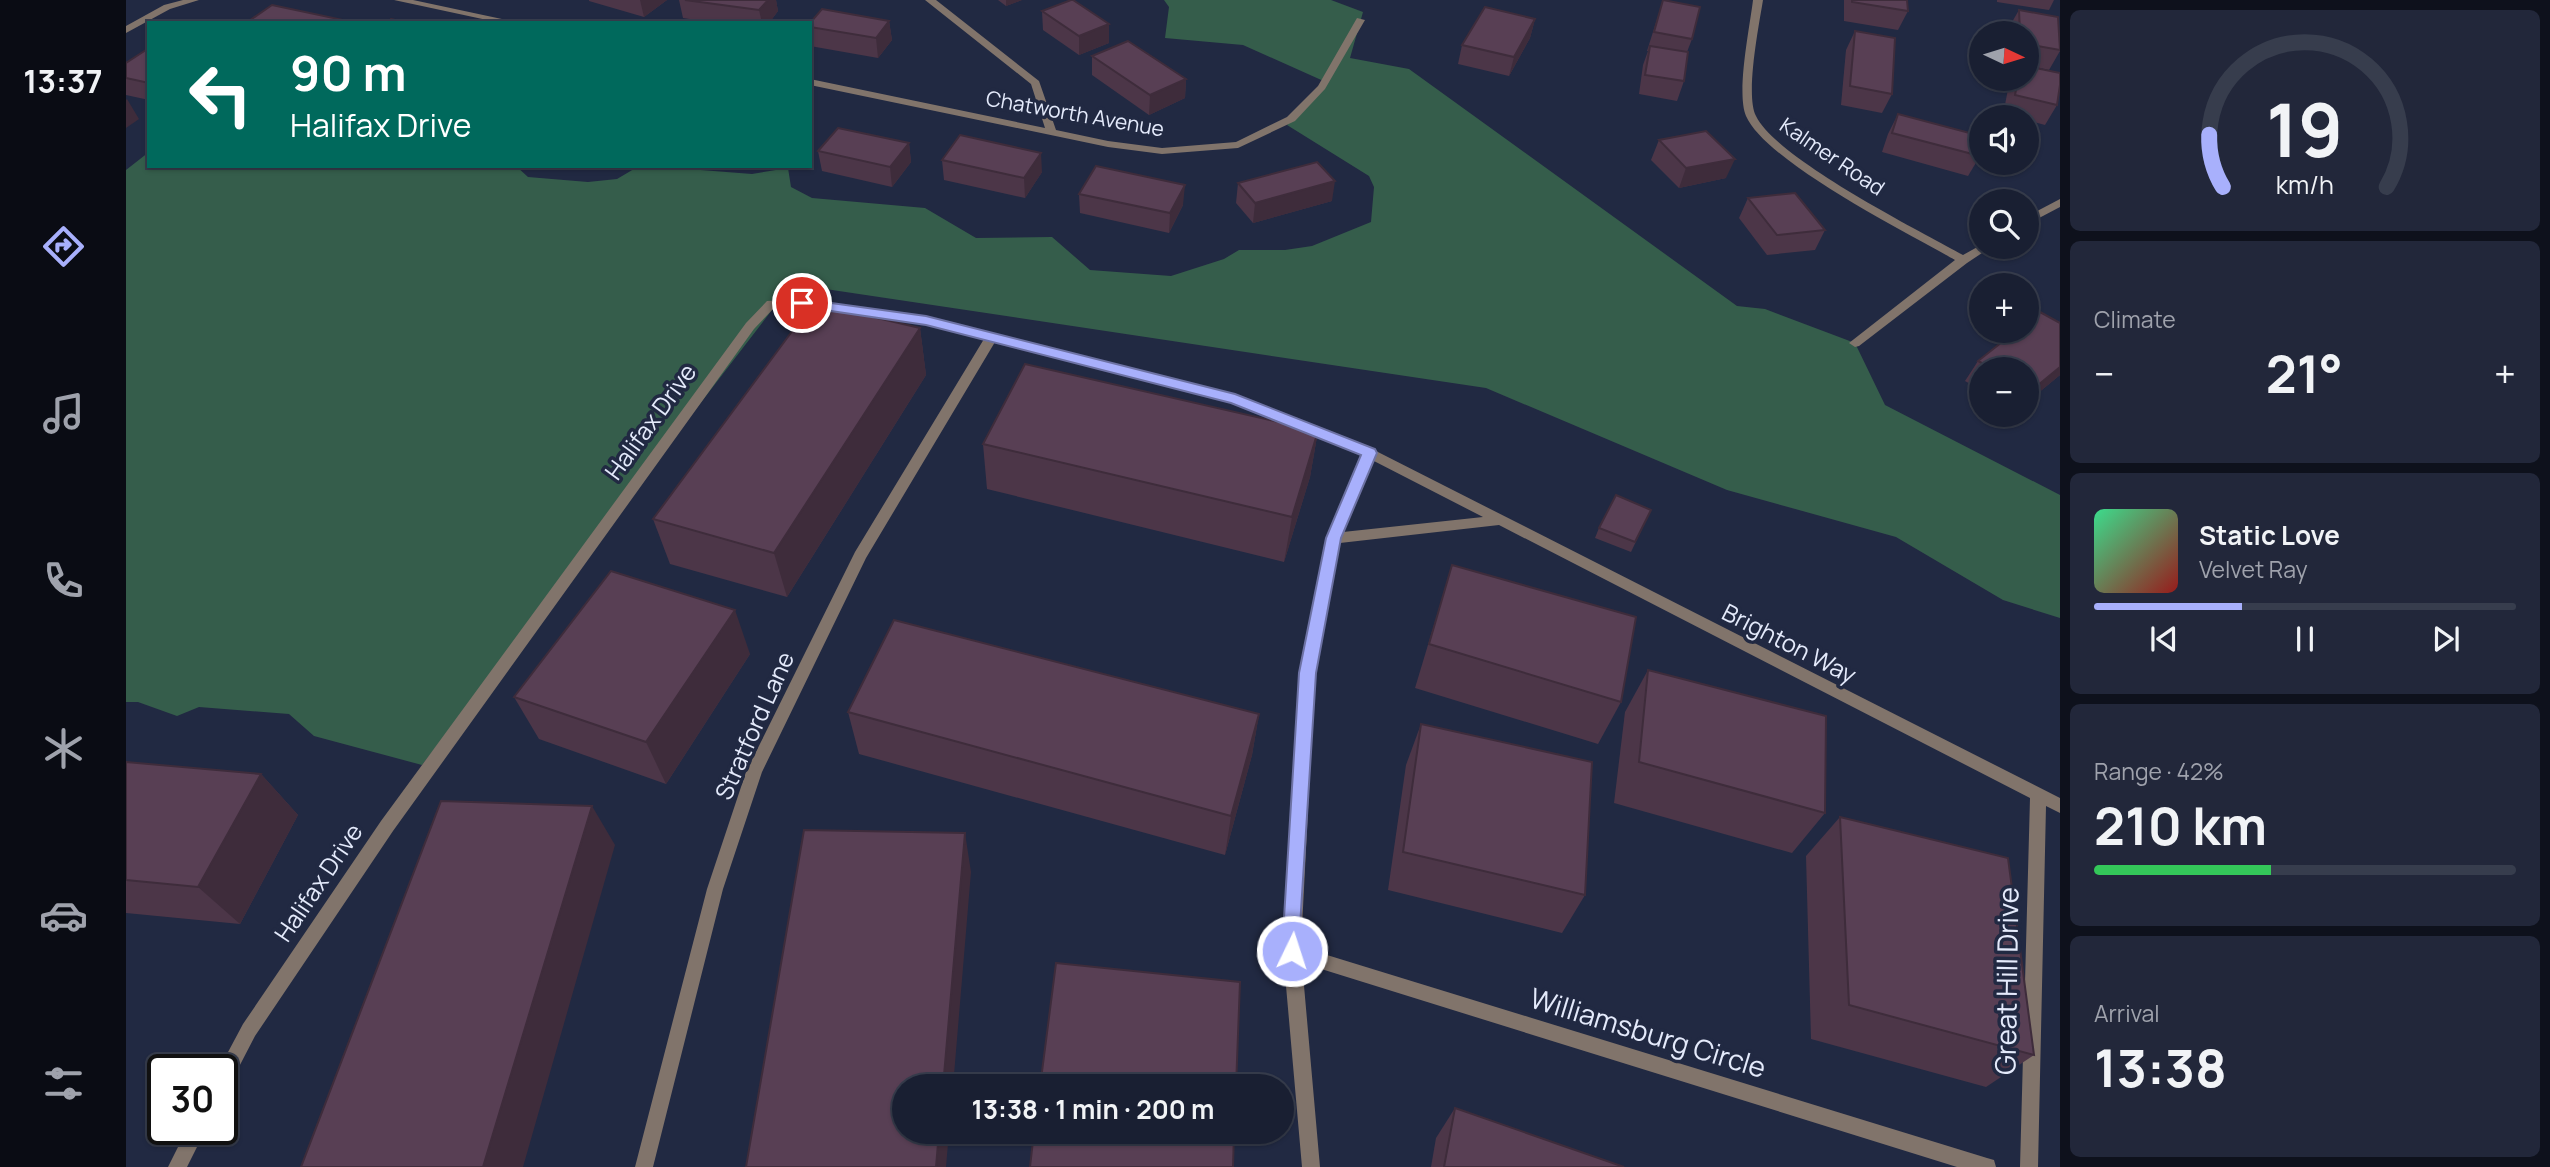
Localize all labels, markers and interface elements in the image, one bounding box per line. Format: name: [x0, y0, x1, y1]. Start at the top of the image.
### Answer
north arrow: [1969, 21, 2039, 91]
map controls: [1969, 21, 2039, 427]
text: 90 m: [290, 39, 407, 106]
icon: left: [175, 49, 266, 140]
text: 13:37: [23, 59, 103, 103]
text: 19: [2266, 79, 2344, 179]
street label: Chatworth Avenue: [984, 84, 1166, 142]
text: Halifax Drive: [290, 103, 471, 147]
button: sound: [1969, 105, 2039, 175]
street label: Kalmer Road: [1775, 111, 1890, 201]
text: km/h: [2276, 167, 2334, 202]
button: search: [1969, 189, 2039, 259]
icon: directions: [39, 222, 88, 271]
pin: [772, 273, 832, 333]
button: +: [1969, 273, 2039, 343]
icon: arrive: [783, 284, 821, 322]
text: Climate: [2094, 303, 2176, 335]
text: 21°: [2266, 338, 2343, 409]
text: −: [2094, 347, 2115, 399]
text: +: [2494, 347, 2516, 399]
street label: Halifax Drive: [596, 356, 703, 486]
button: −: [1969, 357, 2039, 427]
icon: music: [39, 389, 88, 438]
text: Static Love: [2199, 517, 2340, 553]
text: Velvet Ray: [2199, 553, 2308, 585]
icon: phone: [39, 556, 88, 605]
street label: Brighton Way: [1717, 595, 1863, 691]
icon: previous: [2145, 620, 2183, 658]
icon: pause: [2286, 620, 2324, 658]
icon: next: [2427, 620, 2465, 658]
street label: Stratford Lane: [706, 646, 801, 805]
icon: climate: [39, 724, 88, 773]
text: Range · 42%: [2094, 755, 2224, 787]
text: 210 km: [2094, 790, 2267, 861]
street label: Halifax Drive: [266, 817, 369, 948]
street label: Great Hill Drive: [1985, 887, 2027, 1075]
icon: car: [39, 891, 88, 940]
position arrow: [1255, 914, 1329, 988]
street label: Williamsburg Circle: [1526, 978, 1771, 1086]
text: Arrival: [2094, 997, 2160, 1029]
text: 13:38: [2094, 1032, 2227, 1103]
speed limit sign: 30: [147, 1054, 238, 1145]
icon: filters: [39, 1059, 88, 1108]
text: 13:38 · 1 min · 200 m: [972, 1091, 1214, 1127]

